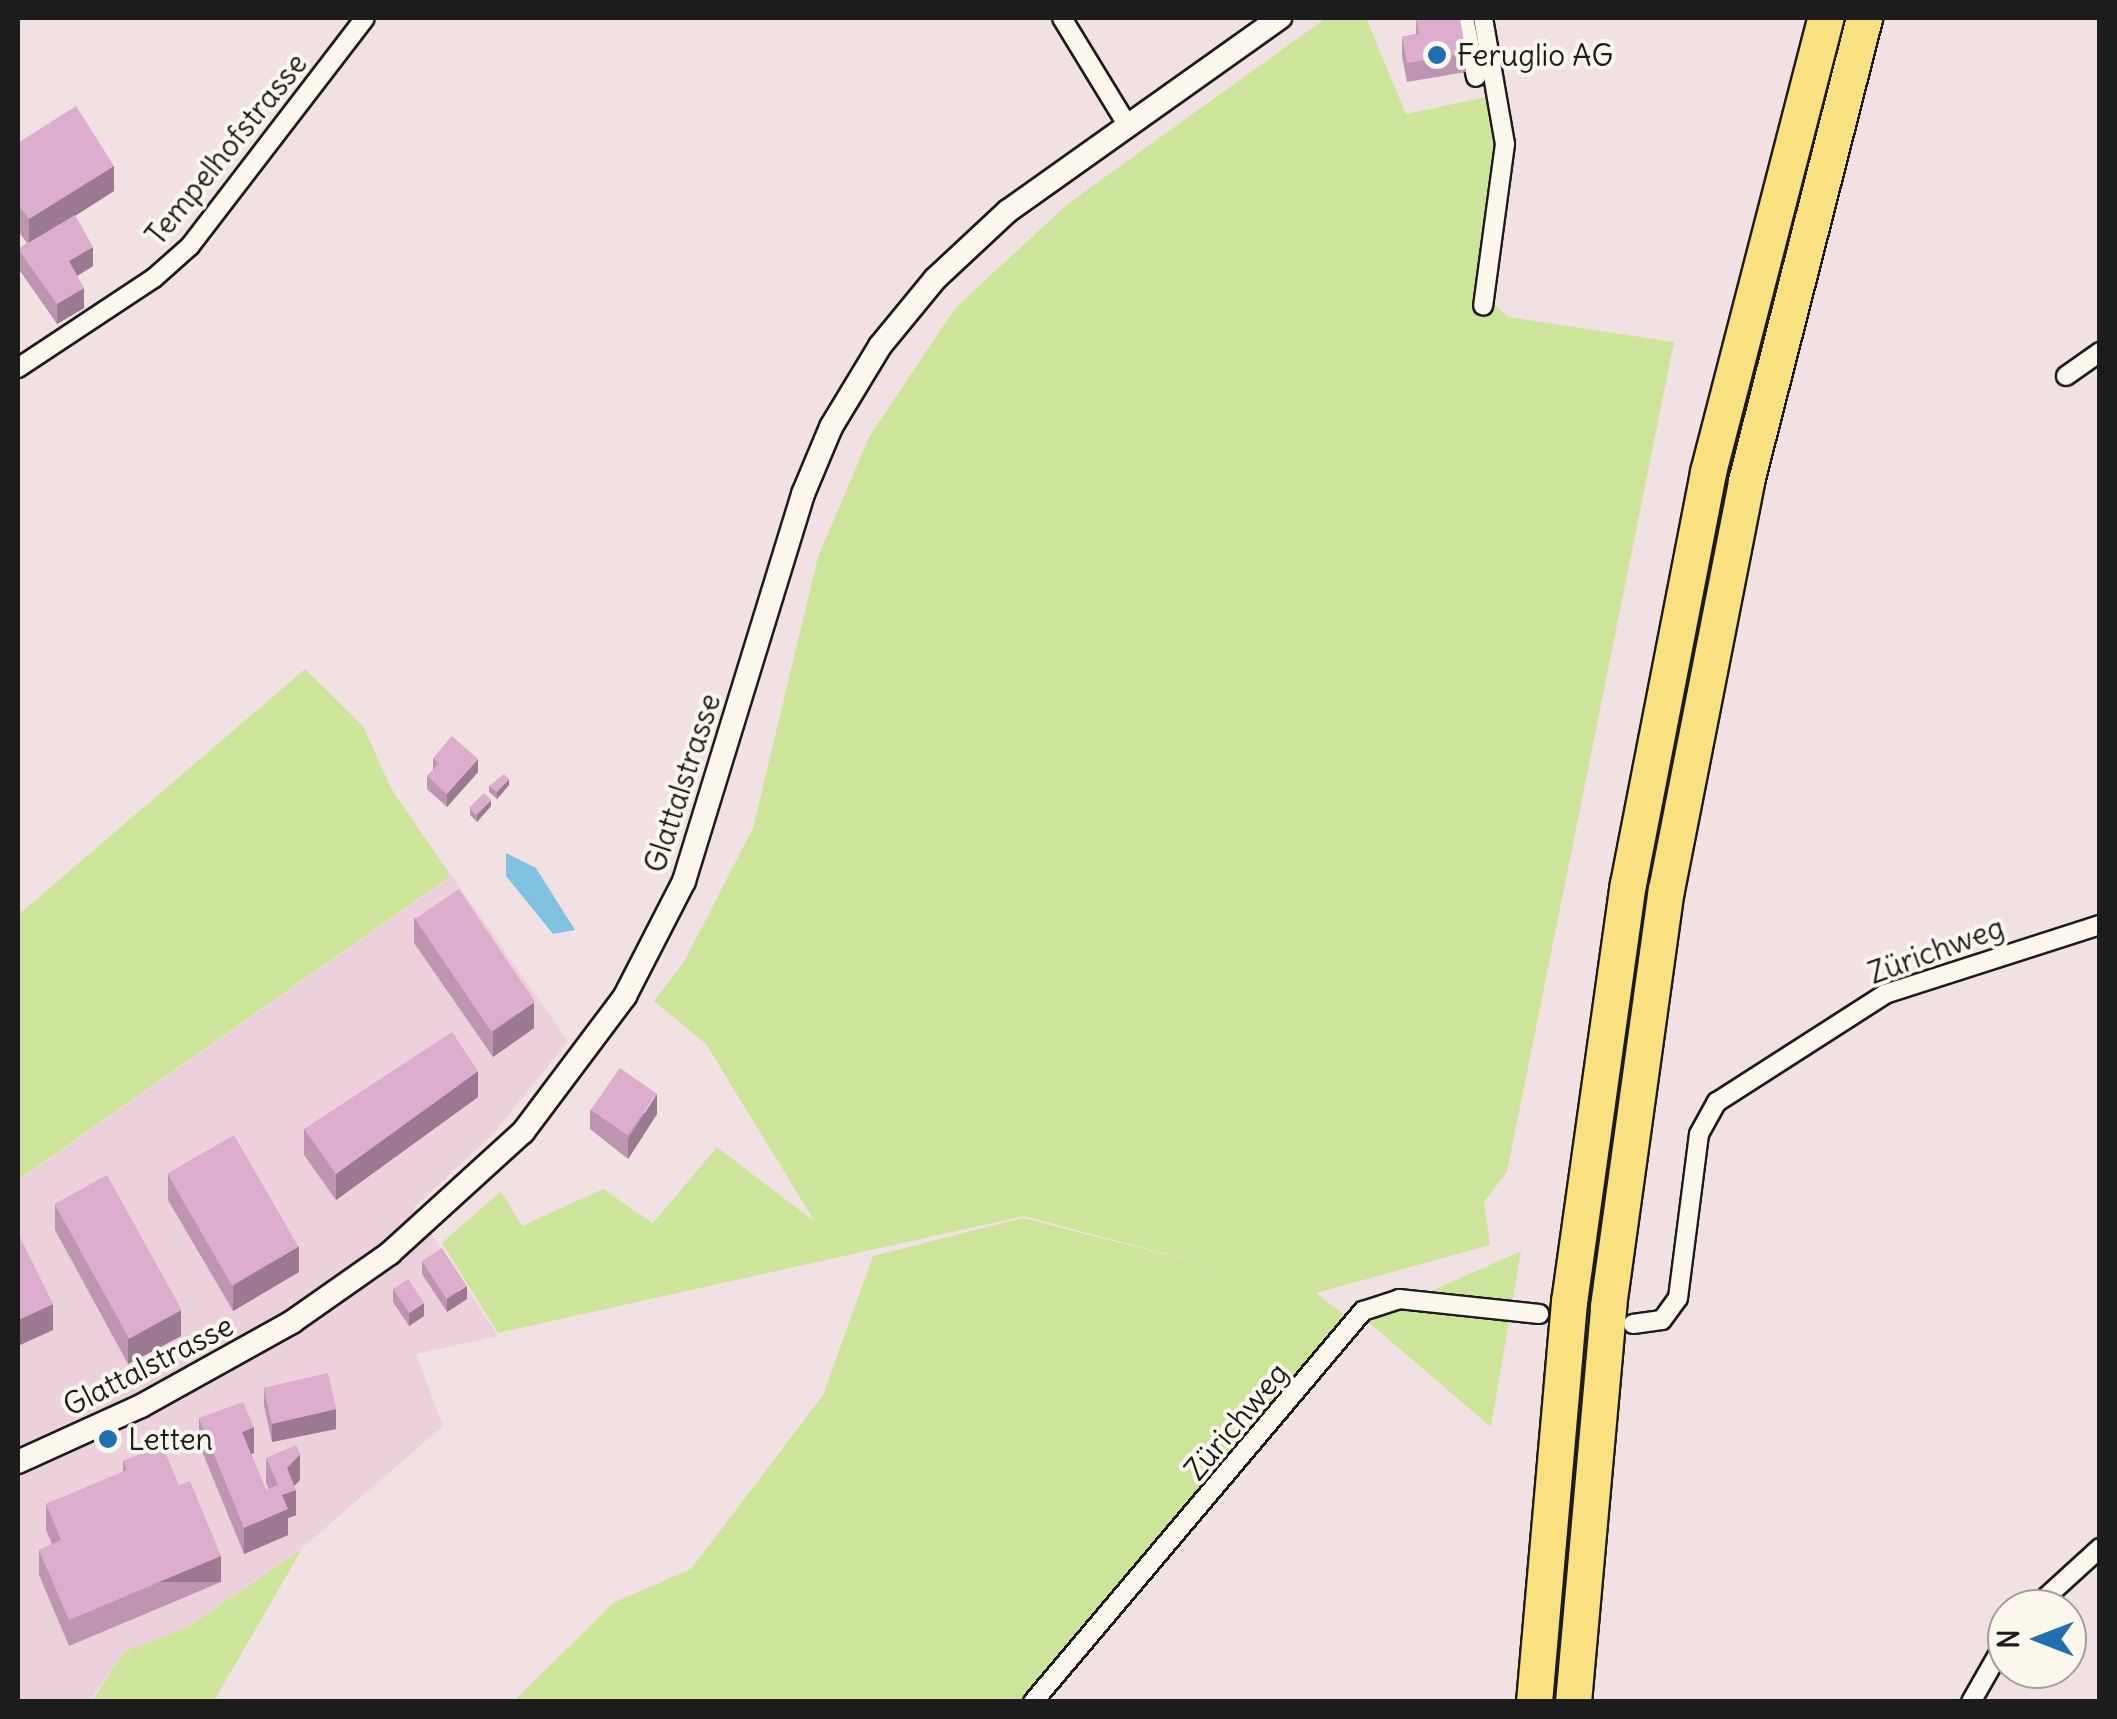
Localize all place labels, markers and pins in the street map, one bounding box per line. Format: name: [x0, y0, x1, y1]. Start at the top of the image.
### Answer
place label: Feruglio AG: [1457, 37, 1613, 73]
marker: Feruglio AG: [1426, 44, 1448, 66]
place label: Letten: [128, 1421, 213, 1457]
marker: Letten: [97, 1428, 119, 1450]

